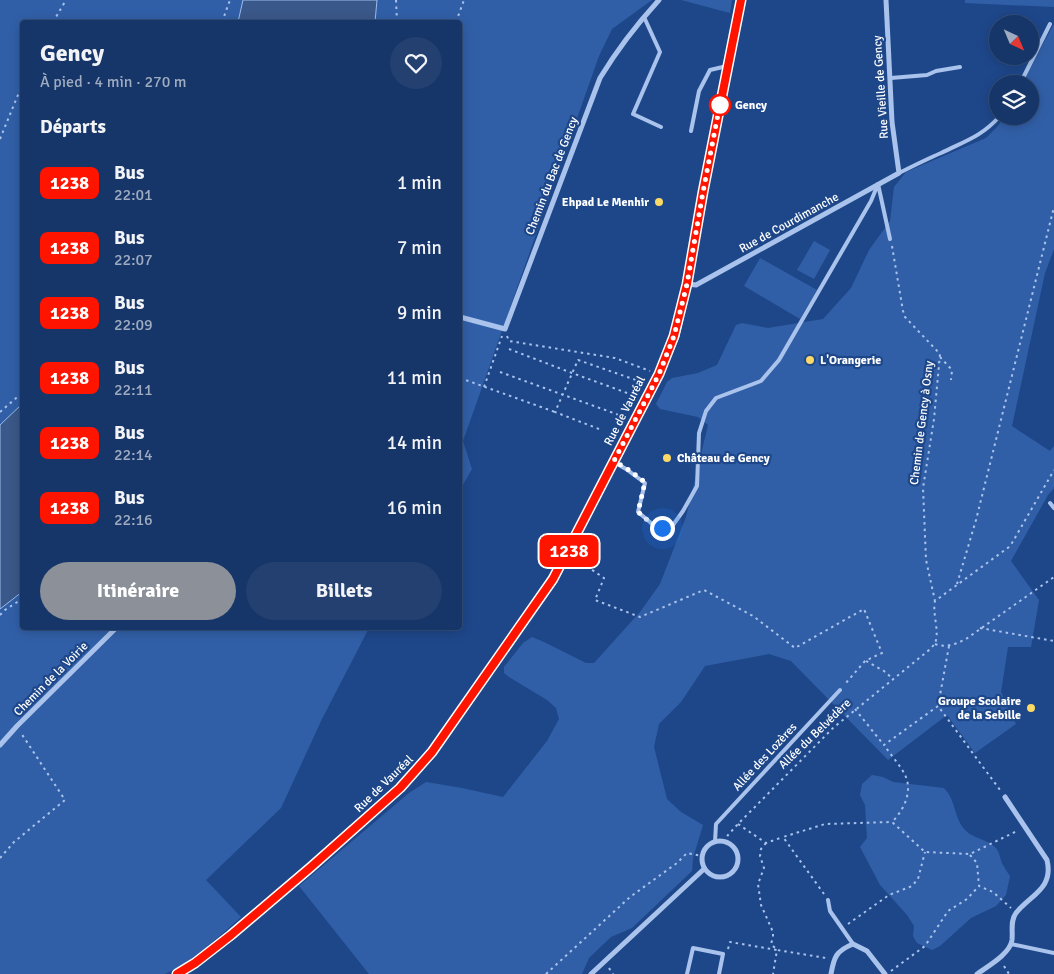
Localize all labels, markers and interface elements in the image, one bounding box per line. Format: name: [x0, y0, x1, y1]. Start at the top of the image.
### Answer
north arrow: [989, 15, 1039, 65]
map controls: [989, 15, 1039, 125]
street label: Rue Vieille de Gency: [870, 34, 892, 139]
button: heart: [390, 37, 442, 89]
text: Gency: [40, 38, 104, 68]
text: À pied · 4 min · 270 m: [40, 72, 187, 92]
button: layers: [989, 75, 1039, 125]
marker: Gency: [709, 94, 731, 116]
place label: Gency: [735, 98, 767, 113]
street label: Chemin du Bac de Gency: [523, 114, 582, 237]
text: Départs: [40, 115, 106, 139]
text: Bus: [114, 161, 144, 185]
text: 1 min: [397, 171, 442, 195]
text: 1238: [50, 172, 89, 194]
text: 22:01: [114, 185, 153, 205]
street label: Rue de Courdimanche: [737, 189, 841, 257]
place label: Ehpad Le Menhir: [562, 195, 649, 210]
marker: Ehpad Le Menhir: [653, 196, 665, 208]
text: Bus: [114, 226, 144, 250]
text: 7 min: [397, 236, 442, 260]
text: 1238: [50, 237, 89, 259]
text: 22:07: [114, 250, 153, 270]
text: Bus: [114, 291, 144, 315]
text: 9 min: [397, 301, 442, 325]
text: 1238: [50, 302, 89, 324]
text: 22:09: [114, 315, 153, 335]
place label: L'Orangerie: [820, 353, 881, 368]
marker: L'Orangerie: [804, 354, 816, 366]
text: Bus: [114, 356, 144, 380]
street label: Chemin de Gency à Osny: [907, 360, 937, 486]
text: 11 min: [387, 366, 442, 390]
text: 1238: [50, 367, 89, 389]
street label: Rue de Vauréal: [601, 373, 649, 448]
text: 22:11: [114, 380, 153, 400]
text: Bus: [114, 421, 144, 445]
text: 14 min: [387, 431, 442, 455]
text: 1238: [50, 432, 89, 454]
text: 22:14: [114, 445, 153, 465]
place label: Château de Gency: [677, 451, 770, 466]
marker: Château de Gency: [661, 452, 673, 464]
text: Bus: [114, 486, 144, 510]
text: 16 min: [387, 496, 442, 520]
text: 1238: [50, 497, 89, 519]
text: 22:16: [114, 510, 153, 530]
your location: [650, 516, 675, 541]
line badge: 1238: [534, 535, 604, 567]
text: 1238: [550, 540, 588, 562]
button: Itinéraire: [40, 562, 236, 620]
button: Billets: [246, 562, 442, 620]
street label: Chemin de la Voirie: [11, 639, 91, 719]
place label: Groupe Scolaire de la Sebille: [938, 694, 1021, 723]
street label: Allée du Belvédère: [776, 696, 854, 772]
marker: Groupe Scolaire de la Sebille: [1025, 702, 1037, 714]
street label: Allée des Lozères: [730, 720, 800, 794]
street label: Rue de Vauréal: [351, 752, 417, 816]

